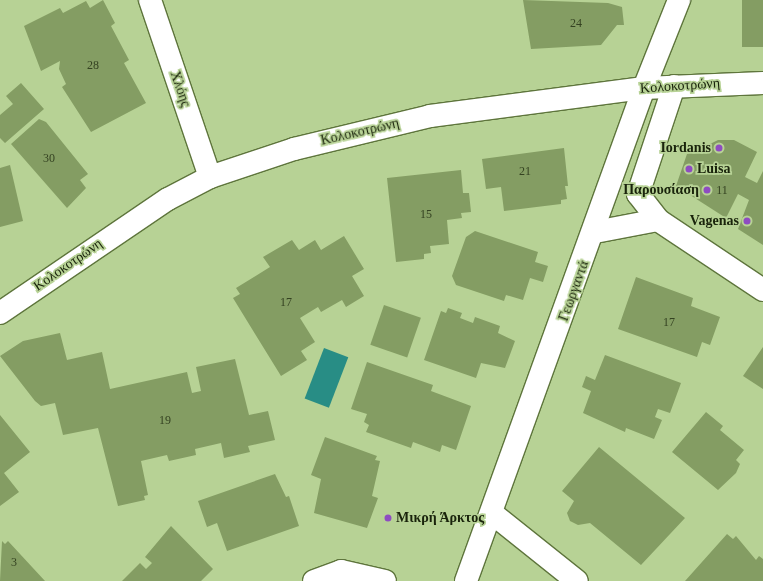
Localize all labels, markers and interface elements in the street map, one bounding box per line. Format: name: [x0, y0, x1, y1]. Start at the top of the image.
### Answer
house number: 24: [570, 17, 582, 31]
house number: 28: [87, 59, 99, 73]
street label: Χλόης: [166, 69, 194, 109]
street label: Κολοκοτρώνη: [639, 75, 721, 97]
street label: Κολοκοτρώνη: [319, 115, 401, 149]
place label: Iordanis: [660, 140, 711, 156]
marker: Iordanis: [714, 143, 724, 153]
house number: 30: [43, 152, 55, 166]
place label: Luisa: [697, 161, 730, 177]
marker: Luisa: [684, 164, 694, 174]
house number: 21: [519, 165, 531, 179]
place label: Παρουσίαση: [623, 182, 699, 198]
house number: 11: [716, 184, 728, 198]
marker: Παρουσίαση: [702, 185, 712, 195]
house number: 15: [420, 208, 432, 222]
place label: Vagenas: [690, 213, 739, 229]
marker: Vagenas: [742, 216, 752, 226]
street label: Κολοκοτρώνη: [30, 235, 106, 295]
street label: Γεωργαντά: [555, 259, 593, 323]
house number: 17: [280, 296, 292, 310]
house number: 17: [663, 316, 675, 330]
house number: 19: [159, 414, 171, 428]
place label: Μικρή Άρκτος: [396, 510, 485, 526]
marker: Μικρή Άρκτος: [383, 513, 393, 523]
house number: 3: [11, 556, 17, 570]

